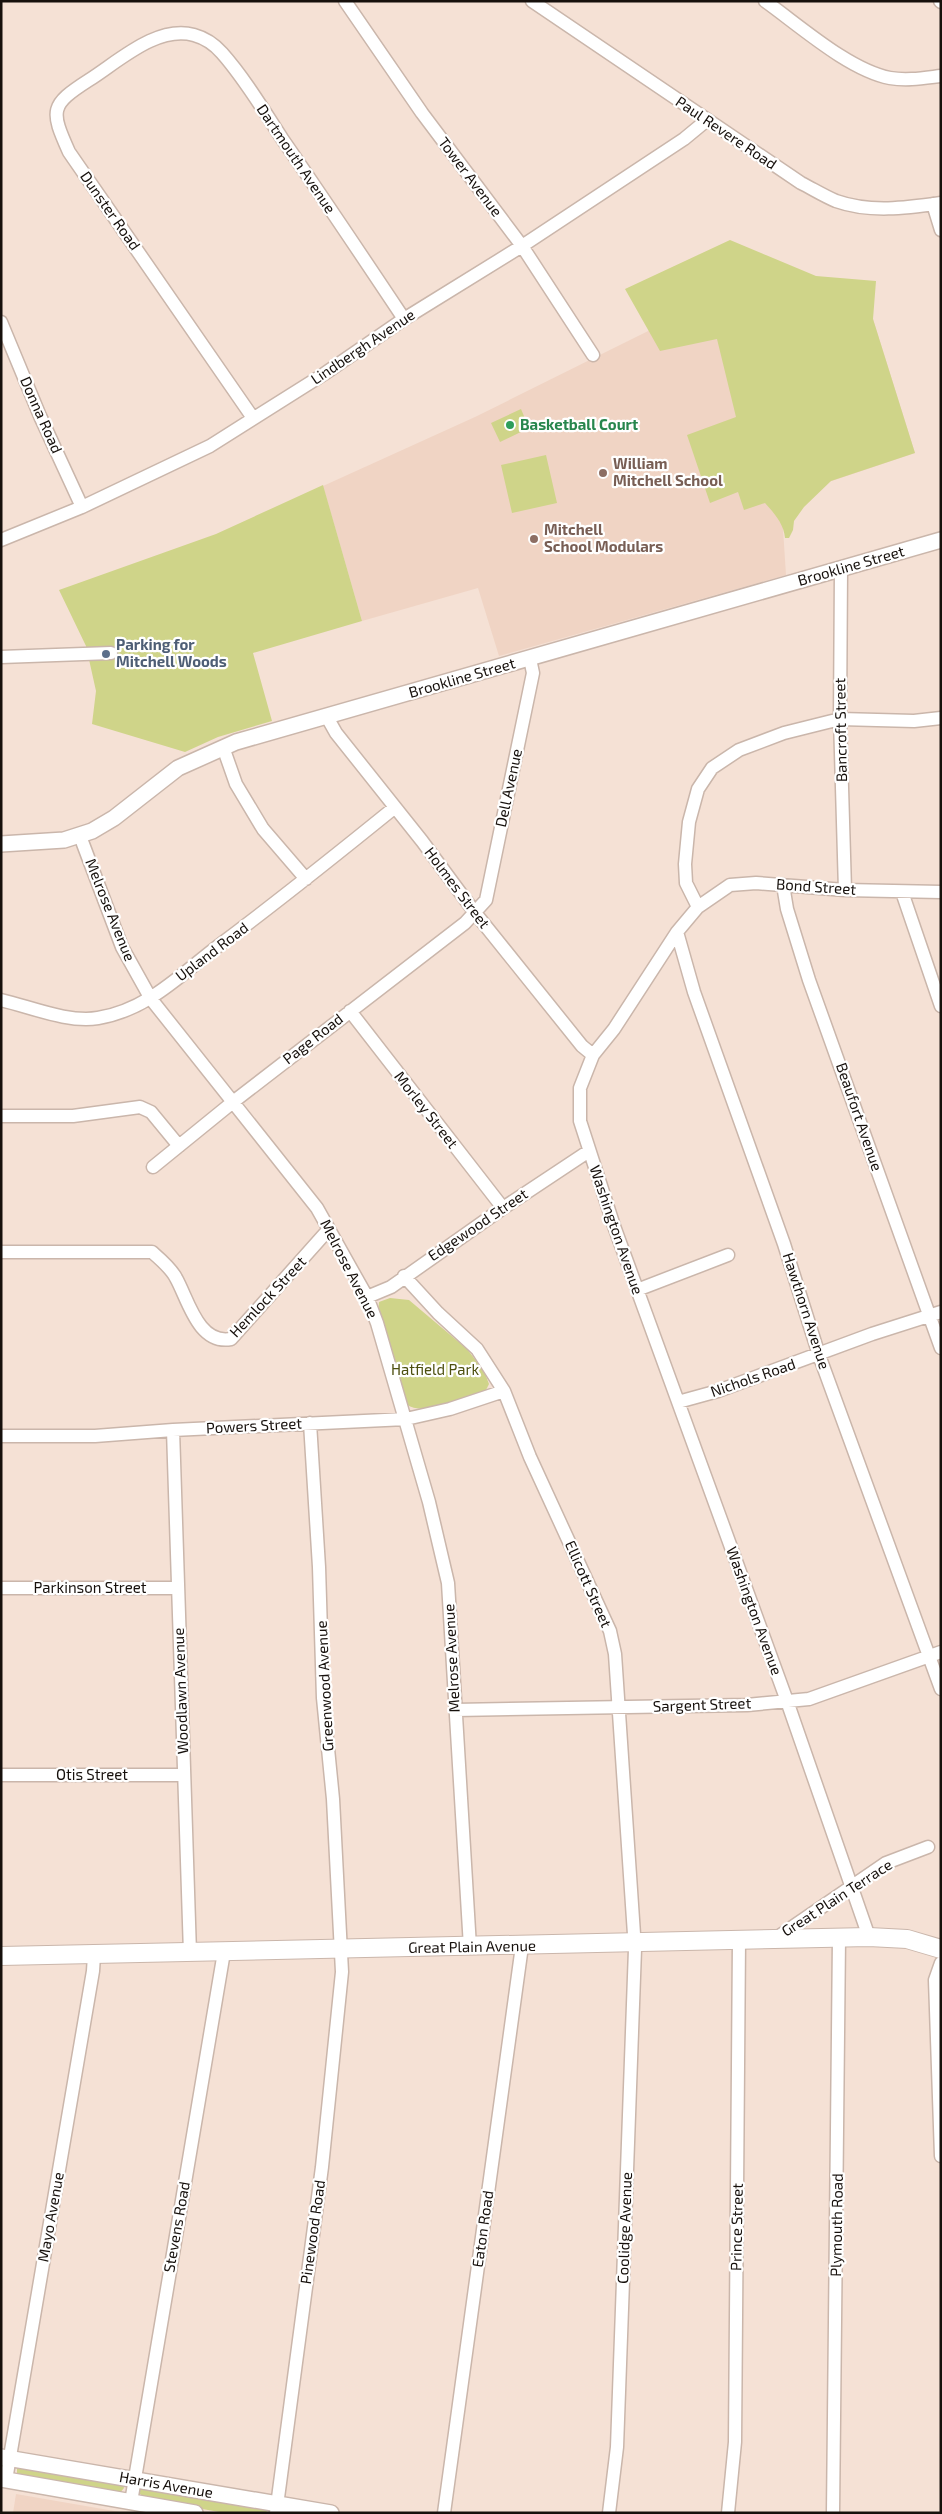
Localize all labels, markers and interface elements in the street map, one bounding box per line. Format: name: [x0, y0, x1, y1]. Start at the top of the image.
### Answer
street label: Paul Revere Road: [673, 92, 780, 173]
street label: Dartmouth Avenue: [254, 100, 340, 216]
street label: Tower Avenue: [435, 133, 507, 220]
street label: Dunster Road: [77, 167, 145, 253]
street label: Lindbergh Avenue: [307, 305, 418, 388]
street label: Donna Road: [17, 373, 67, 456]
place label: Basketball Court: [520, 415, 638, 433]
marker: Basketball Court: [504, 419, 516, 431]
place label: William Mitchell School: [613, 454, 723, 489]
marker: William Mitchell School: [597, 467, 609, 479]
place label: Mitchell School Modulars: [544, 520, 663, 555]
marker: Mitchell School Modulars: [528, 533, 540, 545]
street label: Brookline Street: [795, 541, 906, 589]
place label: Parking for Mitchell Woods: [116, 635, 227, 670]
marker: Parking for Mitchell Woods: [100, 648, 112, 660]
street label: Brookline Street: [406, 653, 517, 701]
street label: Bancroft Street: [830, 677, 850, 782]
street label: Dell Avenue: [491, 747, 525, 829]
street label: Holmes Street: [421, 843, 494, 932]
street label: Melrose Avenue: [82, 856, 140, 963]
street label: Bond Street: [775, 874, 857, 898]
street label: Upland Road: [171, 918, 251, 984]
street label: Page Road: [279, 1009, 346, 1067]
street label: Beaufort Avenue: [833, 1060, 887, 1173]
street label: Morley Street: [391, 1067, 463, 1152]
street label: Washington Avenue: [586, 1163, 648, 1297]
street label: Edgewood Street: [424, 1184, 531, 1264]
street label: Melrose Avenue: [317, 1216, 383, 1321]
street label: Hawthorn Avenue: [780, 1250, 834, 1371]
street label: Hemlock Street: [225, 1252, 310, 1341]
street label: Nichols Road: [708, 1354, 798, 1400]
park label: Hatfield Park: [391, 1360, 479, 1378]
street label: Powers Street: [205, 1413, 303, 1437]
street label: Ellicott Street: [562, 1537, 616, 1630]
street label: Washington Avenue: [723, 1544, 787, 1677]
street label: Parkinson Street: [34, 1578, 147, 1596]
street label: Melrose Avenue: [439, 1603, 463, 1713]
street label: Greenwood Avenue: [312, 1620, 336, 1752]
street label: Woodlawn Avenue: [169, 1627, 191, 1755]
street label: Sargent Street: [652, 1693, 752, 1715]
street label: Otis Street: [56, 1765, 128, 1783]
street label: Great Plain Terrace: [778, 1855, 895, 1940]
street label: Great Plain Avenue: [408, 1936, 536, 1956]
street label: Mayo Avenue: [33, 2170, 67, 2263]
street label: Coolidge Avenue: [613, 2172, 635, 2284]
street label: Plymouth Road: [826, 2173, 846, 2277]
street label: Pinewood Road: [296, 2179, 328, 2285]
street label: Stevens Road: [159, 2180, 193, 2274]
street label: Prince Street: [726, 2183, 746, 2271]
street label: Eaton Road: [468, 2189, 496, 2268]
street label: Harris Avenue: [118, 2467, 214, 2501]

